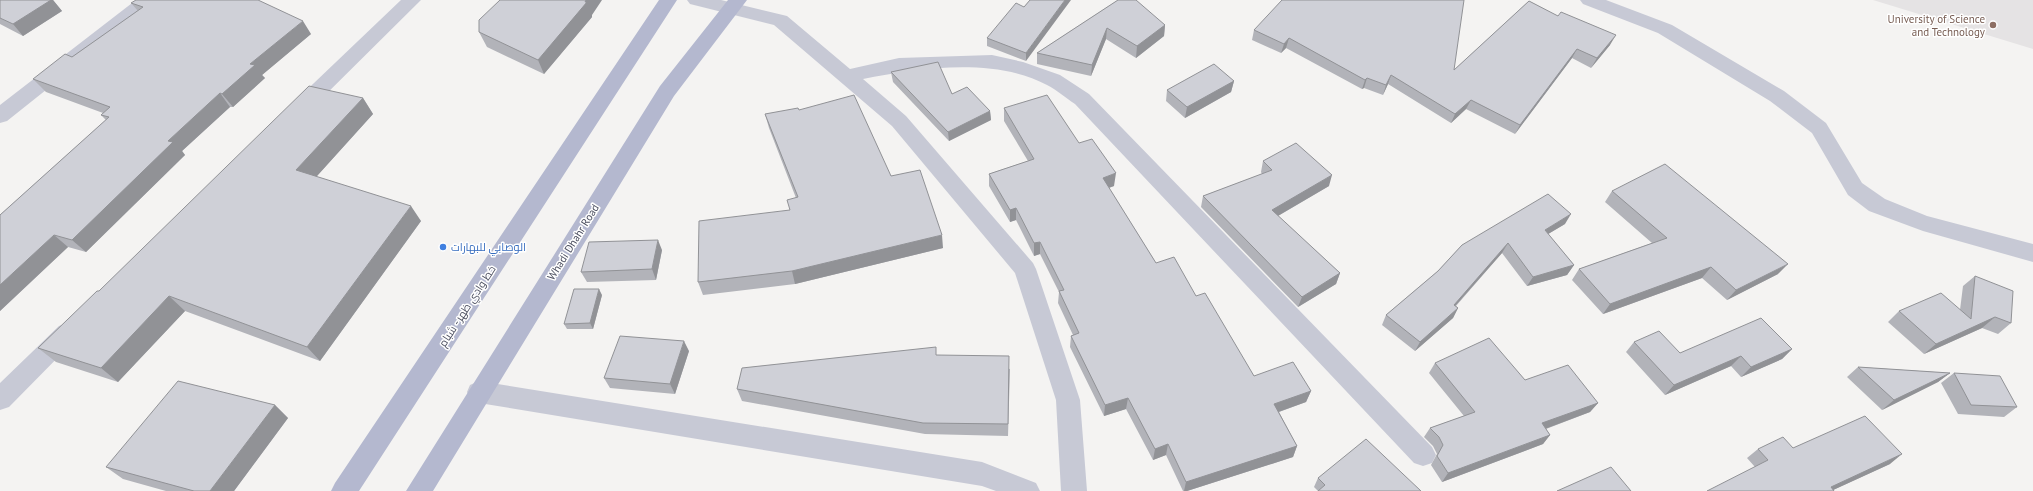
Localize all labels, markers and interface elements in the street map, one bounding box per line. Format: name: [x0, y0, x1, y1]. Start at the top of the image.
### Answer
place label: University of Science and Technology: [1888, 12, 1986, 39]
marker: University of Science and Technology: [1988, 20, 1998, 30]
street label: Whadi Dhahr Road: [544, 201, 602, 283]
place label: الوصابي للبهارات: [451, 240, 526, 256]
marker: الوصابي للبهارات: [438, 242, 448, 252]
street label: خط وادي ظهر - شبام: [435, 263, 500, 350]

